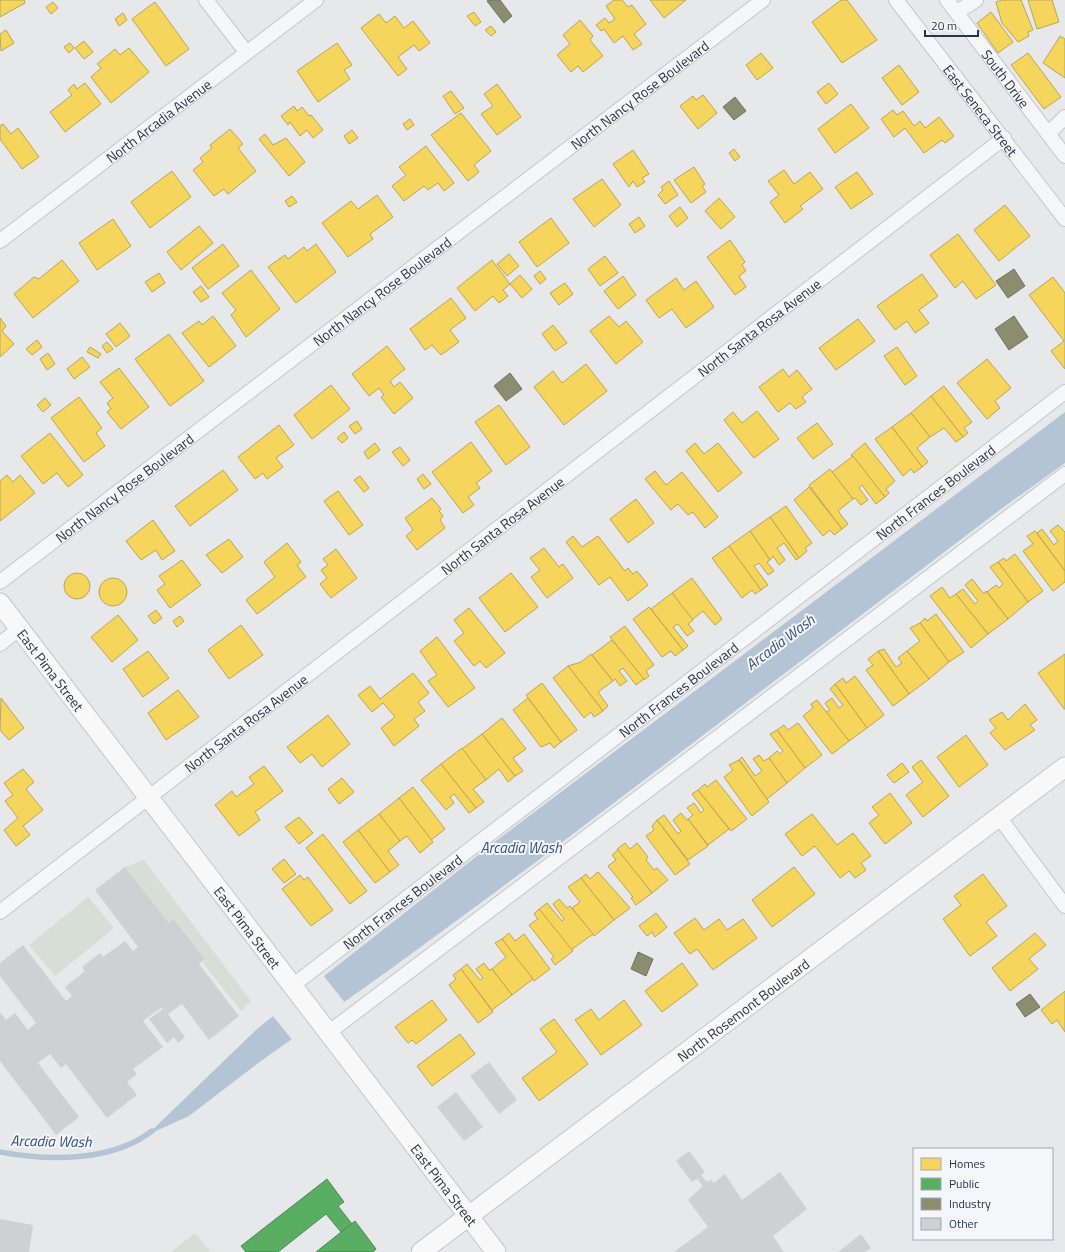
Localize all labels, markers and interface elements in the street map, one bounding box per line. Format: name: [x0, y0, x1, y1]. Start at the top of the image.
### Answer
scale bar: [925, 12, 978, 38]
text: 20 m: [931, 16, 957, 35]
street label: North Nancy Rose Boulevard: [566, 35, 713, 154]
street label: South Drive: [977, 44, 1035, 112]
street label: East Seneca Street: [939, 60, 1023, 160]
street label: North Arcadia Avenue: [101, 73, 215, 167]
street label: North Nancy Rose Boulevard: [308, 231, 455, 351]
street label: North Santa Rosa Avenue: [693, 273, 825, 381]
street label: North Nancy Rose Boulevard: [50, 428, 198, 547]
street label: North Frances Boulevard: [871, 439, 999, 545]
street label: North Santa Rosa Avenue: [436, 471, 568, 579]
water label: Arcadia Wash: [741, 608, 820, 676]
street label: East Pima Street: [13, 624, 89, 715]
street label: North Frances Boulevard: [614, 637, 742, 742]
street label: North Santa Rosa Avenue: [179, 668, 312, 777]
water label: Arcadia Wash: [480, 836, 562, 859]
street label: North Frances Boulevard: [338, 849, 466, 954]
street label: East Pima Street: [209, 882, 286, 973]
street label: North Rosemont Boulevard: [672, 953, 813, 1066]
water label: Arcadia Wash: [10, 1129, 92, 1153]
street label: East Pima Street: [406, 1139, 483, 1230]
legend: [913, 1148, 1053, 1240]
text: Homes: [949, 1154, 985, 1173]
text: Public: [949, 1174, 979, 1193]
text: Industry: [949, 1194, 991, 1213]
text: Other: [949, 1214, 978, 1233]

